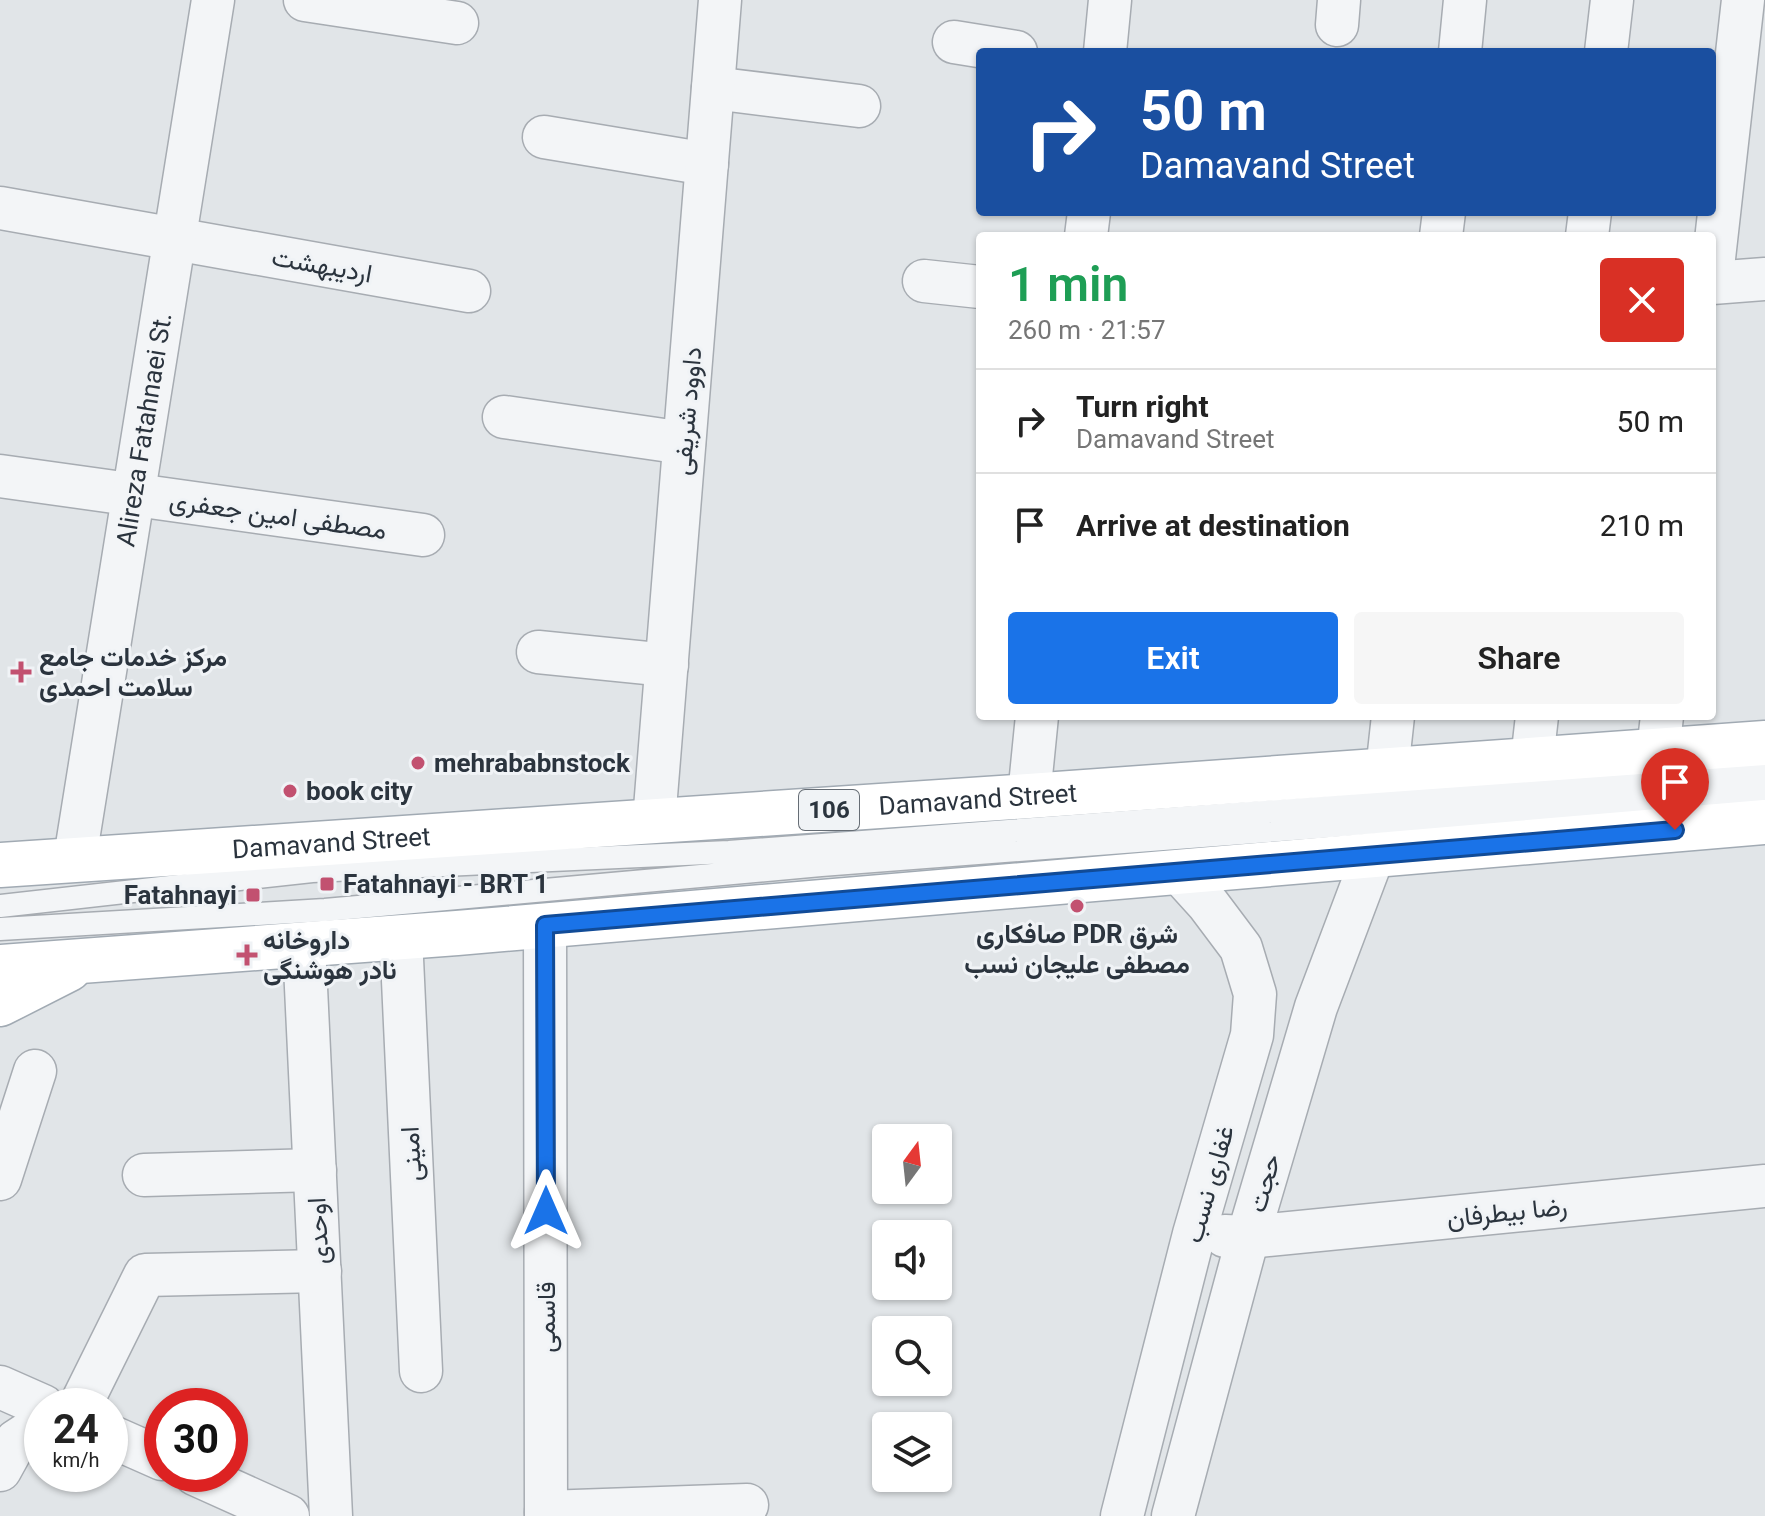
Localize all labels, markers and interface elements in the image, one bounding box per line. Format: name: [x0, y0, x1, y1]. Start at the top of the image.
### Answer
text: 50 m: [1140, 78, 1267, 144]
icon: right: [1008, 80, 1112, 184]
text: Damavand Street: [1140, 145, 1415, 187]
street label: اردیبهشت: [269, 241, 375, 290]
text: 1 min: [1008, 256, 1128, 313]
button: close: [1600, 258, 1684, 342]
street label: Alireza Fatahnaei St.: [110, 310, 178, 549]
text: 260 m · 21:57: [1008, 315, 1166, 345]
street label: داوود شریفی: [666, 345, 709, 477]
text: Turn right: [1076, 389, 1209, 424]
icon: right: [1008, 399, 1052, 443]
text: 50 m: [1617, 404, 1684, 439]
text: Damavand Street: [1076, 424, 1275, 454]
street label: مصطفی امین جعفری: [167, 485, 389, 546]
icon: arrive: [1008, 503, 1052, 547]
text: Arrive at destination: [1076, 508, 1350, 543]
text: 210 m: [1600, 508, 1684, 543]
button: Exit: [1008, 612, 1338, 704]
button: Share: [1354, 612, 1684, 704]
place label: مرکز خدمات جامع سلامت احمدی: [39, 642, 227, 703]
marker: مرکز خدمات جامع سلامت احمدی: [10, 661, 32, 683]
place label: mehrababnstock: [434, 748, 631, 778]
pin: [1641, 748, 1709, 830]
marker: mehrababnstock: [409, 754, 427, 772]
icon: arrive: [1653, 760, 1697, 804]
place label: book city: [306, 776, 414, 806]
street label: Damavand Street: [878, 778, 1078, 821]
marker: book city: [281, 782, 299, 800]
road number: 106: [799, 790, 859, 830]
street label: Damavand Street: [231, 821, 431, 864]
place label: Fatahnayi - BRT 1: [343, 869, 549, 899]
marker: Fatahnayi - BRT 1: [318, 875, 336, 893]
place label: Fatahnayi: [124, 880, 237, 910]
marker: Fatahnayi: [244, 886, 262, 904]
marker: صافکاری PDR شرق مصطفی علیجان نسب: [1068, 897, 1086, 915]
place label: صافکاری PDR شرق مصطفی علیجان نسب: [964, 919, 1190, 980]
place label: داروخانه نادر هوشنگی: [263, 925, 397, 986]
marker: داروخانه نادر هوشنگی: [238, 946, 256, 964]
street label: غفاری نسب: [1178, 1122, 1241, 1246]
north arrow: [872, 1124, 952, 1204]
map controls: [872, 1124, 952, 1492]
street label: امینی: [395, 1126, 428, 1182]
street label: حجت: [1241, 1150, 1287, 1216]
position arrow: [504, 1169, 588, 1253]
street label: رضا بیطرفان: [1445, 1191, 1569, 1234]
street label: اوحدی: [301, 1197, 336, 1265]
button: sound: [872, 1220, 952, 1300]
street label: قاسمی: [531, 1281, 562, 1353]
button: search: [872, 1316, 952, 1396]
speed limit sign: 30: [144, 1388, 248, 1492]
text: 24: [53, 1406, 99, 1453]
button: layers: [872, 1412, 952, 1492]
text: km/h: [53, 1448, 99, 1472]

